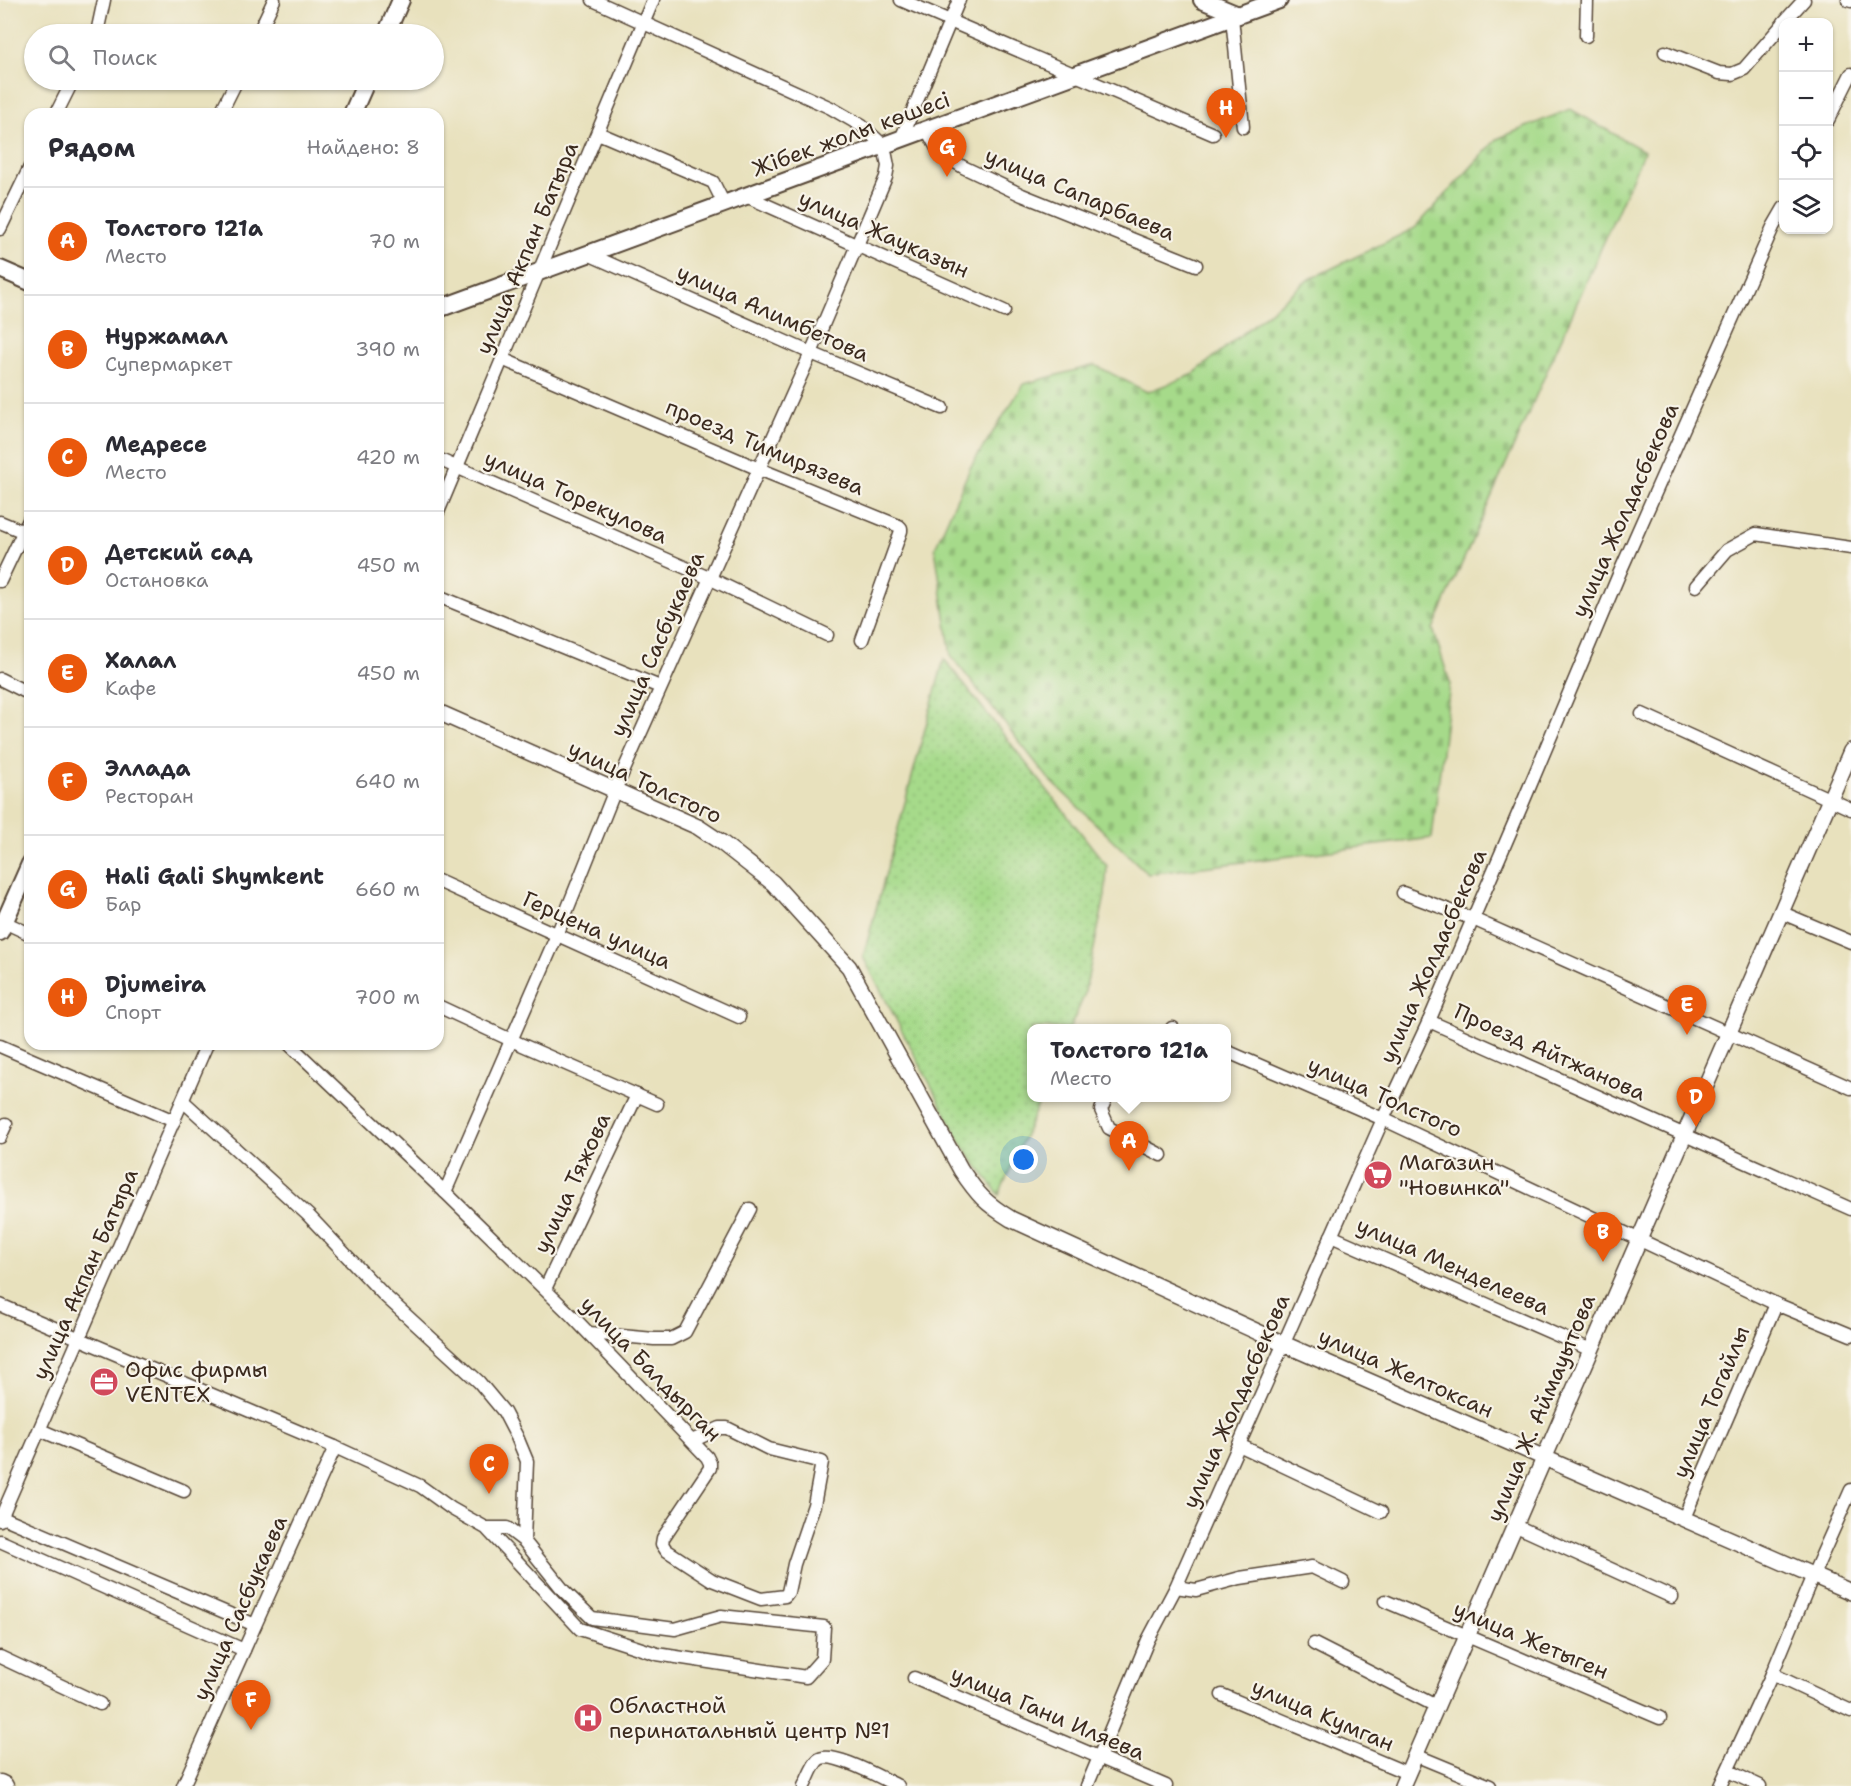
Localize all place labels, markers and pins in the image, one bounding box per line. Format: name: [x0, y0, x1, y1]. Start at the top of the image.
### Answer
pin: H: [1206, 88, 1246, 138]
pin: G: [928, 128, 966, 177]
pin: E: [1668, 986, 1706, 1035]
pin: D: [1676, 1078, 1716, 1127]
pin: A: [1110, 1122, 1148, 1171]
place label: Магазин "Новинка": [1399, 1148, 1510, 1202]
supermarket icon: Магазин "Новинка": [1362, 1159, 1394, 1191]
pin: B: [1584, 1212, 1622, 1262]
place label: Офис фирмы VENTEX: [125, 1355, 268, 1409]
office icon: Офис фирмы VENTEX: [88, 1366, 120, 1398]
pin: C: [470, 1444, 508, 1494]
pin: F: [232, 1680, 270, 1730]
place label: Областной перинатальный центр №1: [609, 1691, 890, 1745]
hospital icon: Областной перинатальный центр №1: [572, 1702, 604, 1734]

